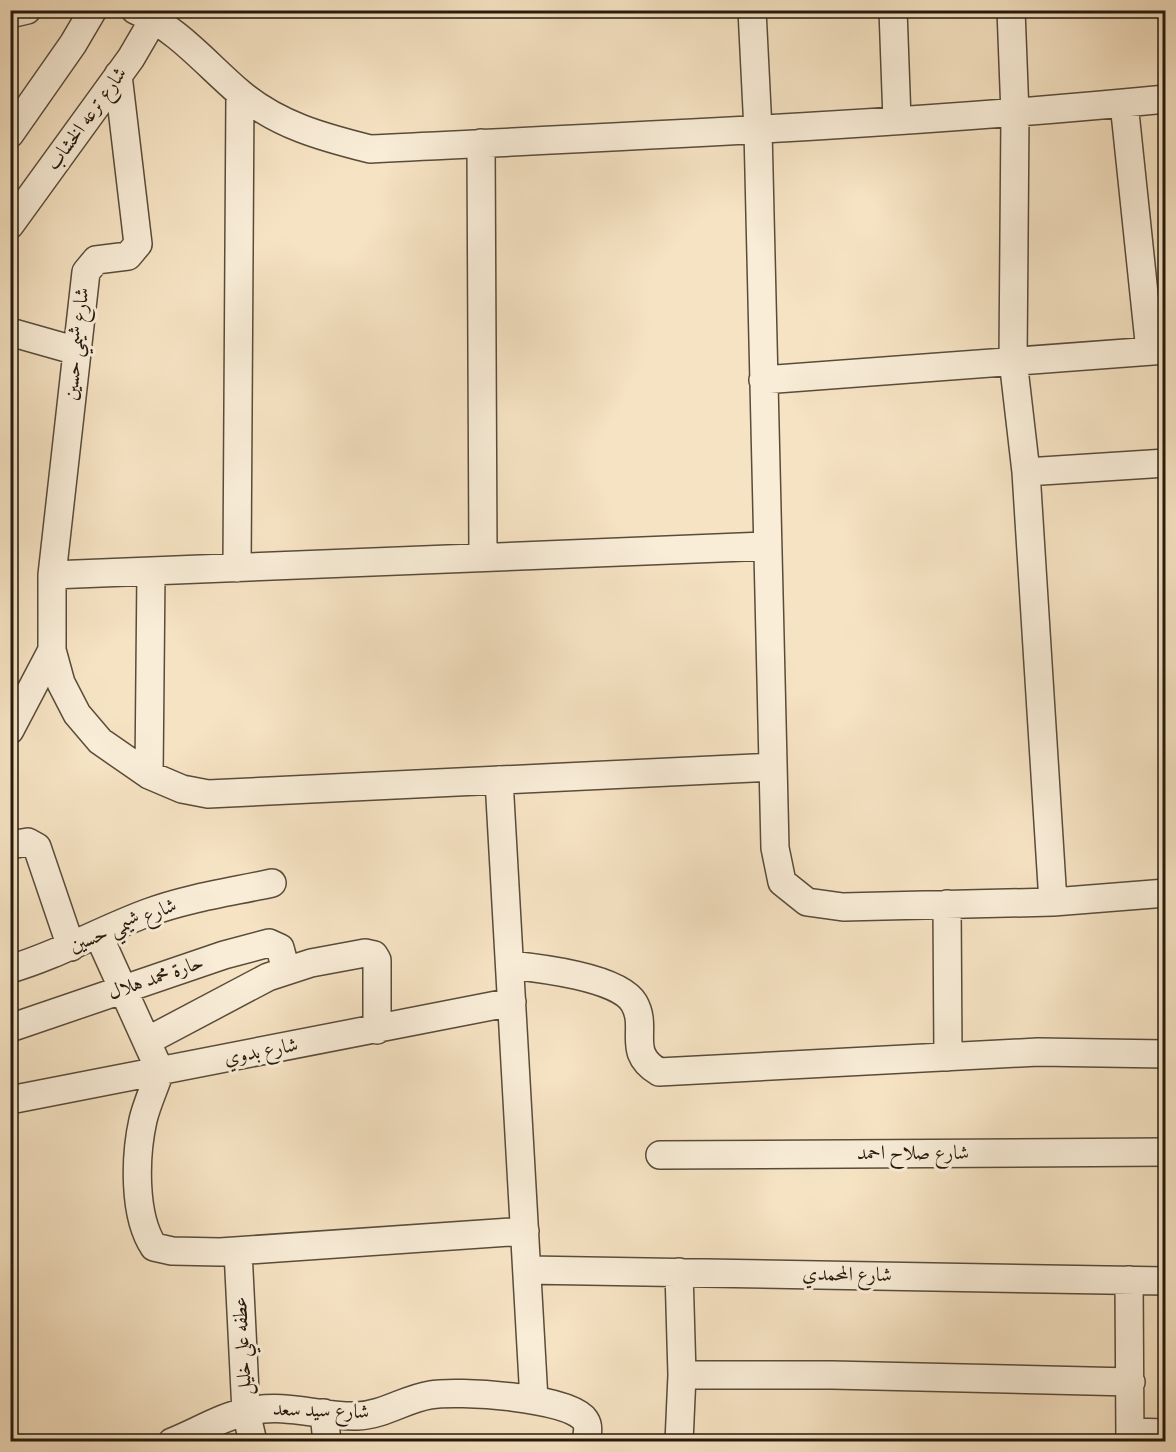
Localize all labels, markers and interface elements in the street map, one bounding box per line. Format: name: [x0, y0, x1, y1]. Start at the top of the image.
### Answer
street label: شارع ترعه الخشاب: [41, 62, 136, 178]
street label: شارع شيمي حسين: [59, 286, 100, 402]
street label: شارع شيمي حسين: [66, 893, 182, 963]
street label: حارة محمد هلال: [105, 950, 207, 1006]
street label: شارع بدوي: [222, 1033, 301, 1075]
street label: شارع صلاح احمد: [857, 1141, 969, 1170]
street label: شارع المحمدي: [802, 1262, 892, 1292]
street label: عطفه علي خليل: [228, 1296, 264, 1396]
street label: شارع سيد سعد: [272, 1397, 370, 1429]

